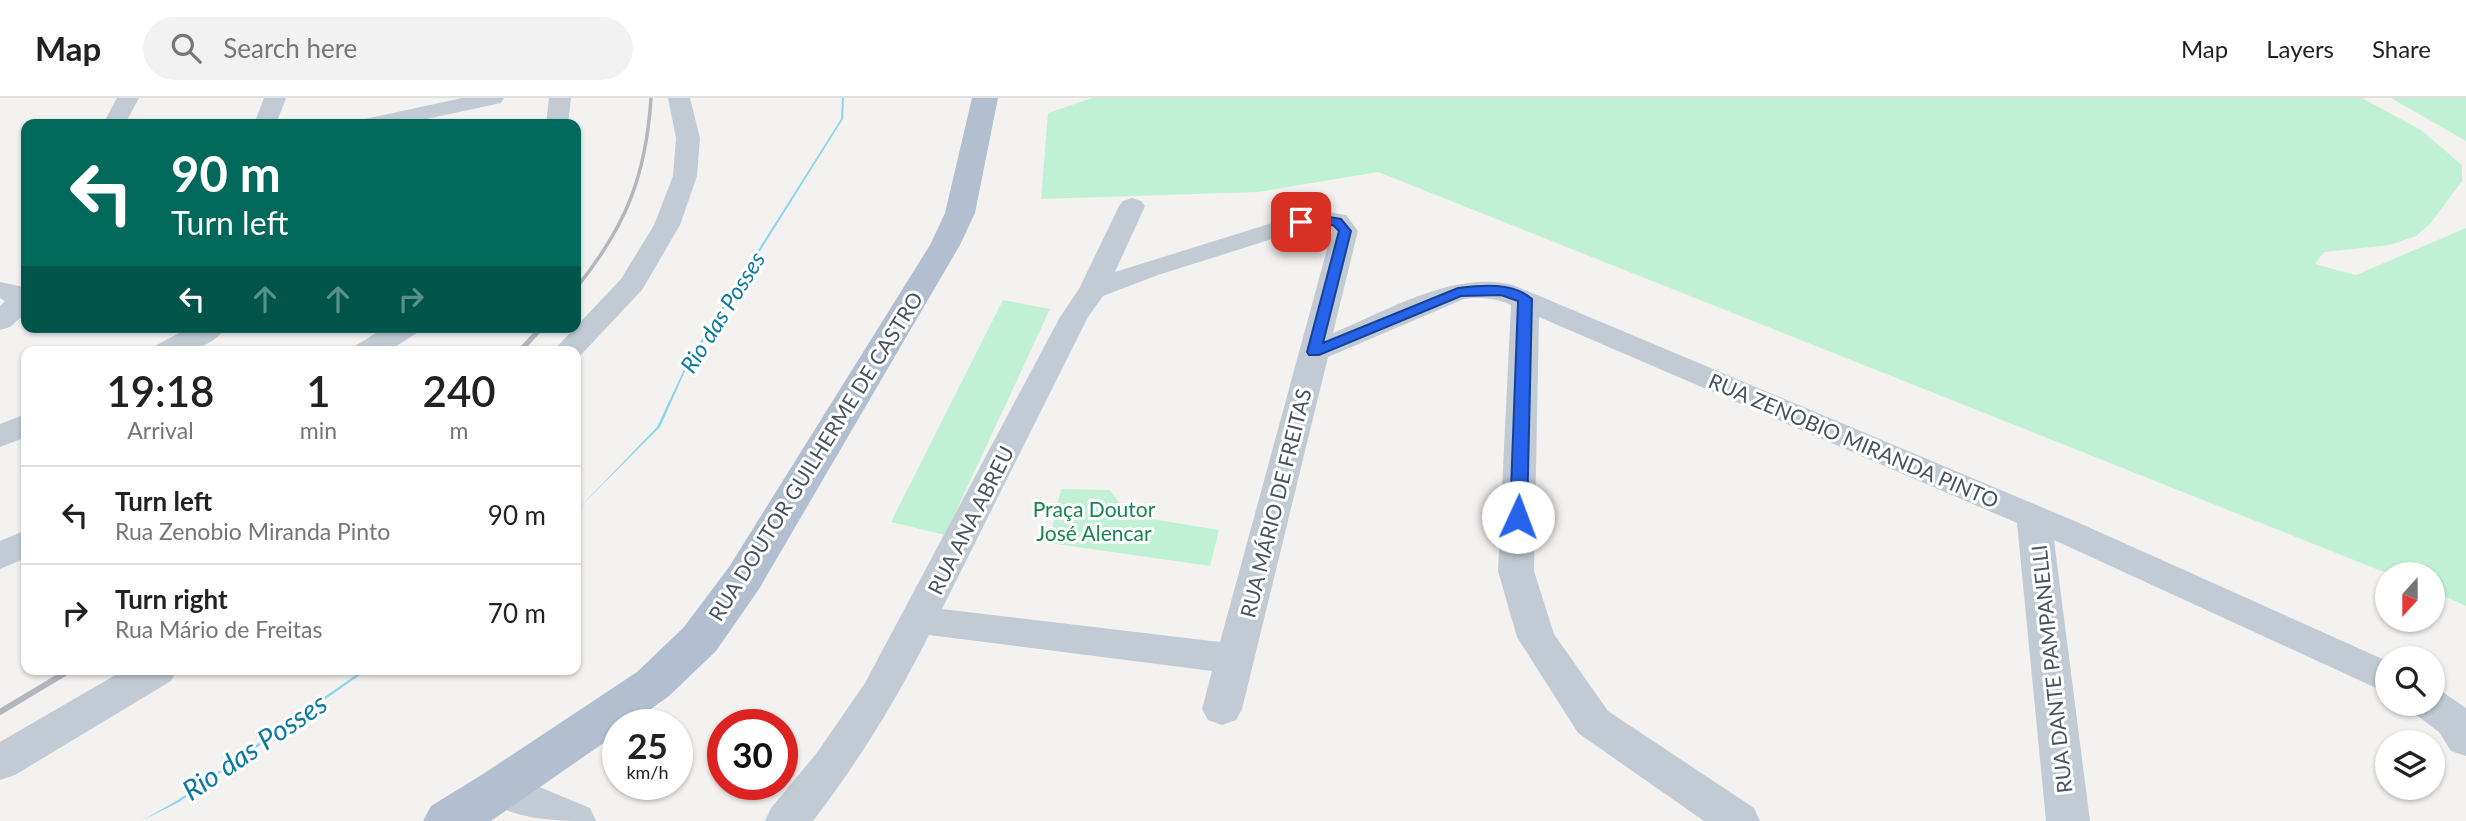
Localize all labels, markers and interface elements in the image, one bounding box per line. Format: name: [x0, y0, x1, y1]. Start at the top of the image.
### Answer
search box: [143, 17, 633, 80]
text: Map: [35, 28, 101, 68]
icon: search: [167, 29, 205, 67]
text: Search here: [223, 32, 357, 64]
text: Map: [2181, 34, 2228, 63]
text: Layers: [2266, 34, 2334, 63]
text: Share: [2372, 34, 2431, 63]
text: 90 m: [171, 144, 281, 202]
icon: left: [56, 147, 147, 238]
pin: [1271, 192, 1331, 252]
text: Turn left: [171, 203, 288, 242]
icon: arrive: [1282, 203, 1320, 241]
water label: Rio das Posses: [674, 246, 770, 378]
icon: left: [173, 280, 211, 318]
icon: ahead: [246, 280, 284, 318]
icon: ahead: [319, 280, 357, 318]
icon: right: [392, 280, 430, 318]
street label: RUA DOUTOR GUILHERME DE CASTRO: [703, 287, 927, 625]
text: 19:18: [106, 366, 214, 416]
text: 1: [306, 366, 331, 416]
text: 240: [423, 366, 496, 416]
street label: RUA ZENOBIO MIRANDA PINTO: [1705, 367, 2003, 513]
street label: RUA MÁRIO DE FREITAS: [1234, 386, 1316, 620]
text: Arrival: [127, 416, 194, 444]
text: min: [300, 416, 337, 444]
text: m: [450, 416, 469, 444]
street label: RUA ANA ABREU: [922, 442, 1018, 598]
position arrow: [1481, 480, 1555, 554]
text: Turn left: [115, 485, 212, 517]
icon: left: [56, 496, 94, 534]
park label: Praça Doutor José Alencar: [1033, 496, 1156, 545]
text: 90 m: [488, 499, 546, 531]
text: Rua Zenobio Miranda Pinto: [115, 517, 390, 545]
street label: RUA DANTE PAMPANELLI: [2026, 544, 2076, 794]
north arrow: [2375, 562, 2445, 632]
map controls: [2375, 562, 2445, 800]
text: Turn right: [115, 583, 228, 615]
icon: right: [56, 594, 94, 632]
text: 70 m: [488, 597, 546, 629]
text: Rua Mário de Freitas: [115, 615, 322, 643]
button: search: [2375, 646, 2445, 716]
water label: Rio das Posses: [175, 685, 333, 807]
speed limit sign: 30: [707, 709, 798, 800]
text: 25: [627, 724, 668, 766]
button: layers: [2375, 730, 2445, 800]
text: km/h: [626, 761, 669, 783]

